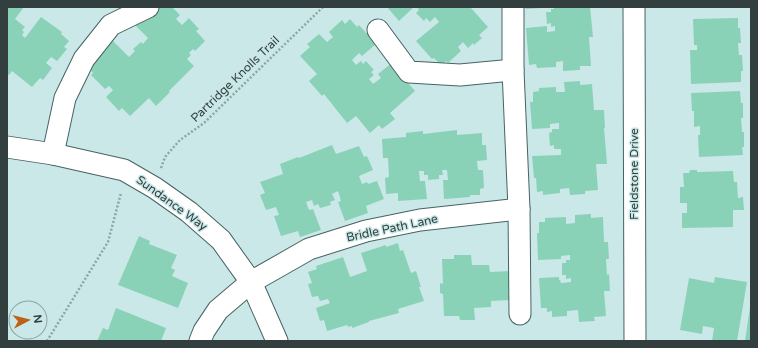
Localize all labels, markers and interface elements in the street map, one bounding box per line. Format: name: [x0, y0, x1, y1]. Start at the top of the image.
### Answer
street label: Partridge Knolls Trail: [188, 33, 282, 125]
street label: Fieldstone Drive: [627, 128, 641, 220]
street label: Sundance Way: [134, 172, 211, 234]
street label: Bridle Path Lane: [345, 211, 439, 245]
north arrow: [8, 300, 48, 340]
text: N: [30, 314, 44, 324]

